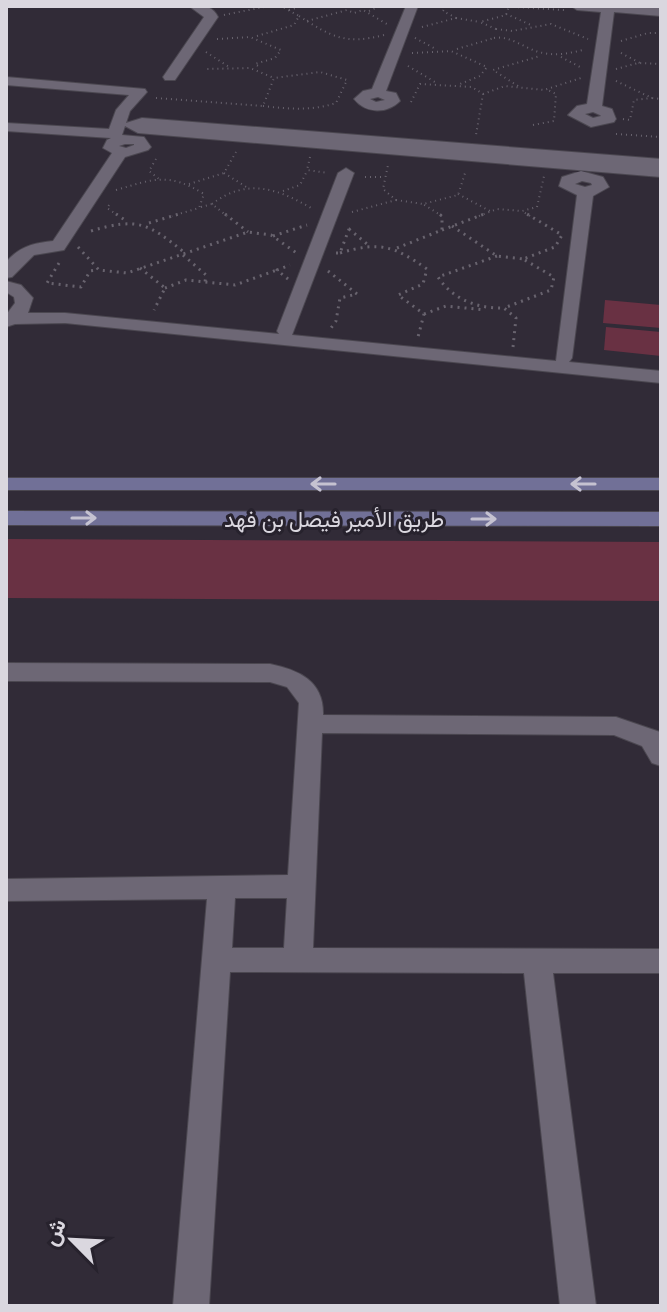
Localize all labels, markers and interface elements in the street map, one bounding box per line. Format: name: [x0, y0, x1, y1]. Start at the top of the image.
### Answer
one-way arrow: [310, 476, 337, 492]
one-way arrow: [570, 476, 597, 492]
street label: طريق الأمير فيصل بن فهد: [224, 507, 444, 533]
one-way arrow: [70, 510, 97, 526]
one-way arrow: [470, 511, 497, 527]
north arrow: [32, 1200, 112, 1280]
text: ش: [37, 1215, 72, 1250]

